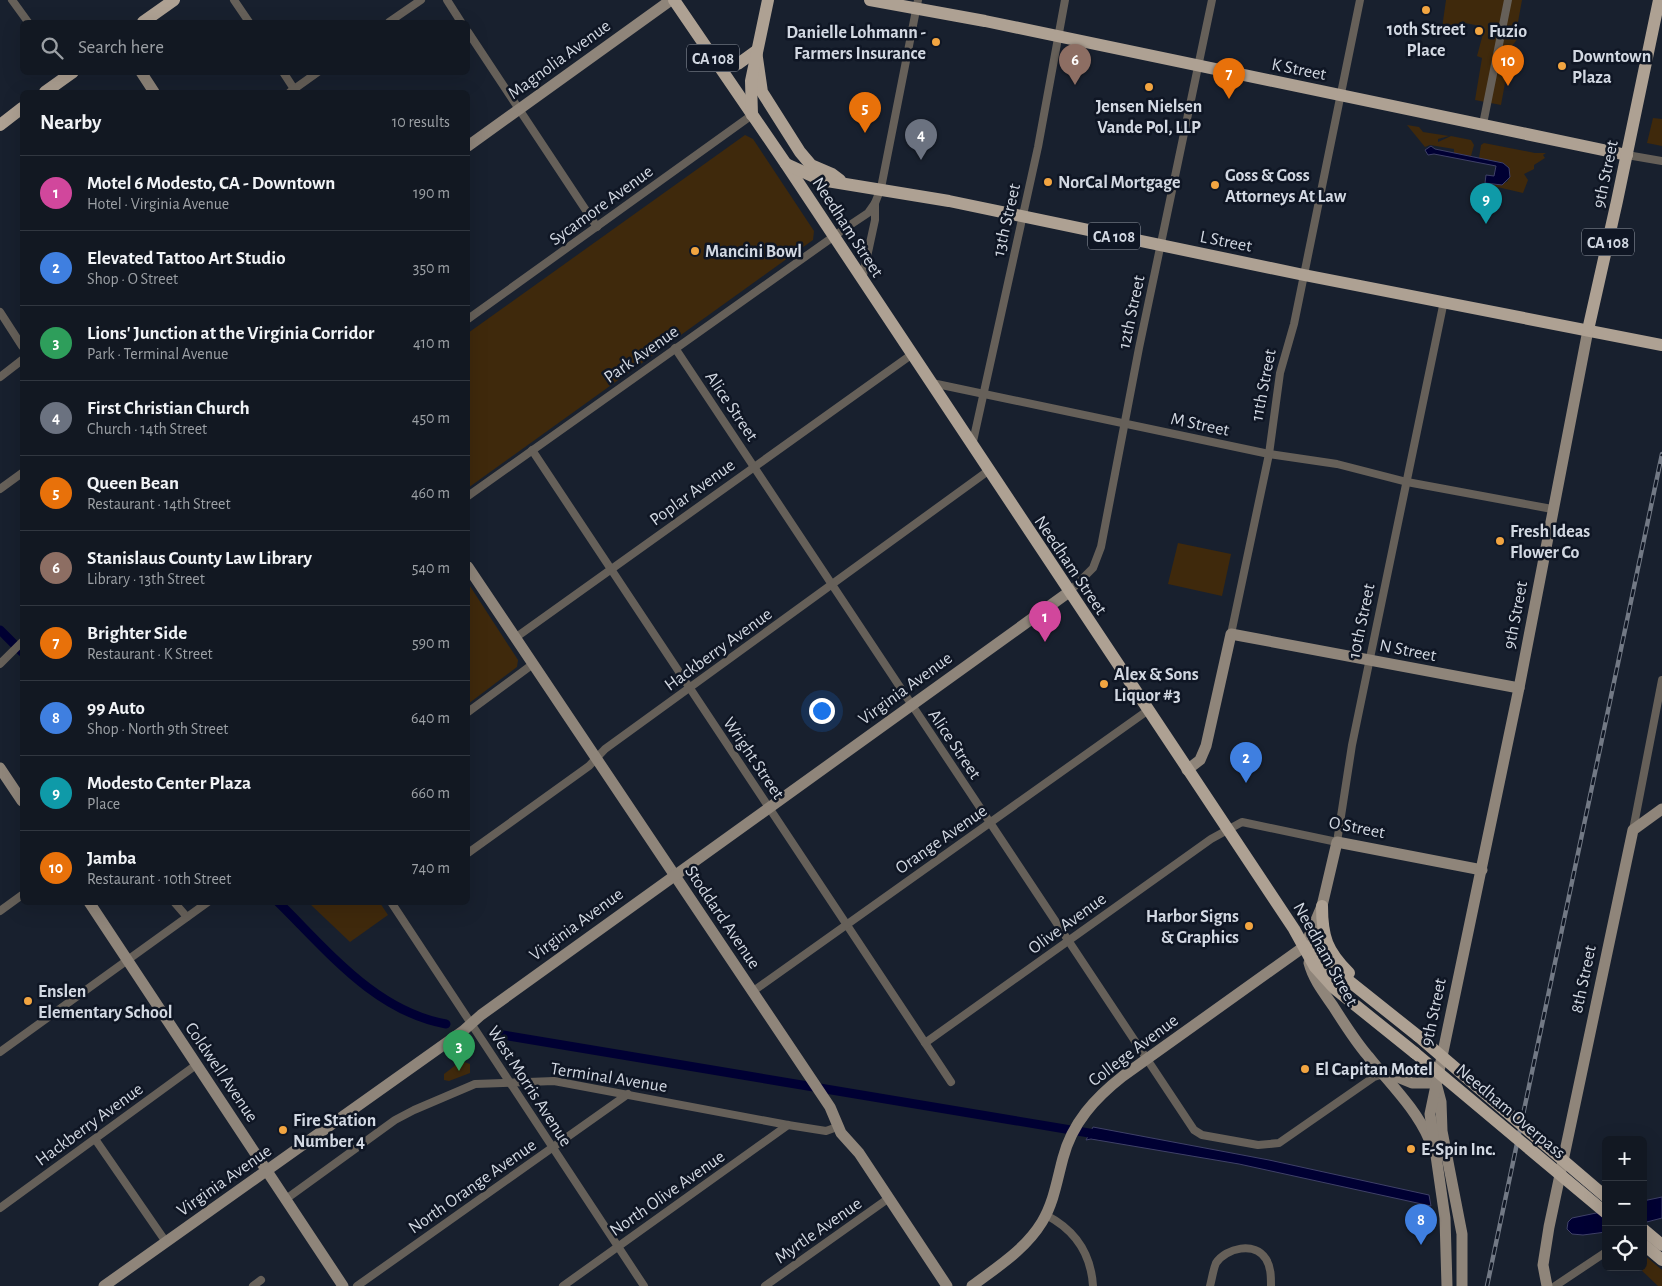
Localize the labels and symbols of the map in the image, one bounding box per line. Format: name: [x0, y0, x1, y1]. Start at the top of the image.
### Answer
marker: 10th Street Place: [1420, 4, 1432, 16]
street label: Magnolia Avenue: [505, 17, 614, 103]
place label: 10th Street Place: [1387, 21, 1465, 60]
place label: Fuzio: [1489, 23, 1527, 41]
place label: Danielle Lohmann - Farmers Insurance: [786, 24, 926, 63]
marker: Fuzio: [1473, 25, 1485, 37]
marker: Danielle Lohmann - Farmers Insurance: [930, 36, 942, 48]
road number: CA 108: [687, 44, 739, 72]
pin: 6: [1059, 44, 1091, 85]
pin: 10: [1492, 45, 1524, 86]
place label: Downtown Plaza: [1572, 48, 1651, 87]
street label: K Street: [1270, 56, 1328, 84]
pin: 7: [1213, 58, 1245, 99]
marker: Downtown Plaza: [1556, 60, 1568, 72]
marker: Jensen Nielsen Vande Pol, LLP: [1143, 81, 1155, 93]
pin: 5: [849, 92, 881, 133]
place label: Jensen Nielsen Vande Pol, LLP: [1096, 98, 1202, 137]
pin: 4: [905, 119, 937, 160]
street label: 9th Street: [1590, 138, 1622, 210]
street label: Sycamore Avenue: [547, 162, 657, 249]
place label: Goss & Goss Attorneys At Law: [1225, 167, 1347, 206]
street label: Needham Street: [808, 174, 886, 281]
place label: NorCal Mortgage: [1058, 174, 1181, 192]
marker: NorCal Mortgage: [1042, 176, 1054, 188]
marker: Goss & Goss Attorneys At Law: [1209, 179, 1221, 191]
street label: 13th Street: [990, 182, 1024, 258]
pin: 9: [1470, 183, 1502, 224]
road number: CA 108: [1088, 222, 1140, 250]
street label: L Street: [1198, 228, 1254, 256]
road number: CA 108: [1582, 228, 1634, 256]
place label: Mancini Bowl: [705, 243, 802, 261]
marker: Mancini Bowl: [689, 245, 701, 257]
street label: 12th Street: [1115, 273, 1149, 351]
street label: Park Avenue: [601, 323, 682, 387]
street label: 11th Street: [1248, 347, 1280, 423]
street label: Alice Street: [701, 368, 761, 445]
street label: M Street: [1169, 410, 1231, 440]
street label: Poplar Avenue: [647, 456, 739, 530]
street label: Needham Street: [1031, 513, 1110, 619]
place label: Fresh Ideas Flower Co: [1510, 523, 1590, 562]
marker: Fresh Ideas Flower Co: [1494, 535, 1506, 547]
street label: 9th Street: [1501, 579, 1531, 651]
street label: 10th Street: [1345, 582, 1379, 660]
pin: 1: [1029, 601, 1061, 642]
street label: Hackberry Avenue: [662, 605, 776, 695]
street label: N Street: [1378, 637, 1438, 665]
street label: Virginia Avenue: [855, 649, 956, 729]
place label: Alex & Sons Liquor #3: [1114, 666, 1199, 705]
marker: Alex & Sons Liquor #3: [1098, 678, 1110, 690]
your location: [809, 698, 835, 724]
street label: Alice Street: [924, 706, 984, 783]
street label: Wright Street: [719, 714, 787, 803]
pin: 2: [1230, 742, 1262, 783]
street label: Orange Avenue: [893, 802, 991, 878]
street label: O Street: [1327, 814, 1387, 842]
street label: Stoddard Avenue: [681, 863, 763, 972]
street label: Virginia Avenue: [526, 885, 627, 965]
street label: Olive Avenue: [1025, 890, 1110, 958]
street label: Needham Street: [1289, 900, 1361, 1009]
place label: Harbor Signs & Graphics: [1146, 908, 1239, 947]
marker: Harbor Signs & Graphics: [1243, 920, 1255, 932]
street label: 8th Street: [1568, 943, 1600, 1015]
street label: 9th Street: [1418, 976, 1450, 1048]
place label: Enslen Elementary School: [38, 983, 173, 1022]
marker: Enslen Elementary School: [22, 995, 34, 1007]
street label: College Avenue: [1085, 1011, 1182, 1090]
street label: Coldwell Avenue: [181, 1019, 261, 1126]
street label: West Morris Avenue: [484, 1023, 575, 1150]
pin: 3: [443, 1030, 475, 1071]
street label: Terminal Avenue: [549, 1060, 669, 1096]
place label: El Capitan Motel: [1315, 1061, 1433, 1079]
street label: Needham Overpass: [1452, 1061, 1568, 1163]
marker: El Capitan Motel: [1299, 1063, 1311, 1075]
street label: Hackberry Avenue: [33, 1080, 147, 1170]
place label: Fire Station Number 4: [293, 1112, 376, 1151]
marker: Fire Station Number 4: [277, 1124, 289, 1136]
street label: North Orange Avenue: [405, 1136, 540, 1238]
place label: E-Spin Inc.: [1421, 1141, 1496, 1159]
street label: Virginia Avenue: [174, 1142, 275, 1220]
marker: E-Spin Inc.: [1405, 1143, 1417, 1155]
street label: North Olive Avenue: [607, 1148, 728, 1240]
street label: Myrtle Avenue: [772, 1194, 865, 1267]
pin: 8: [1405, 1204, 1437, 1245]

